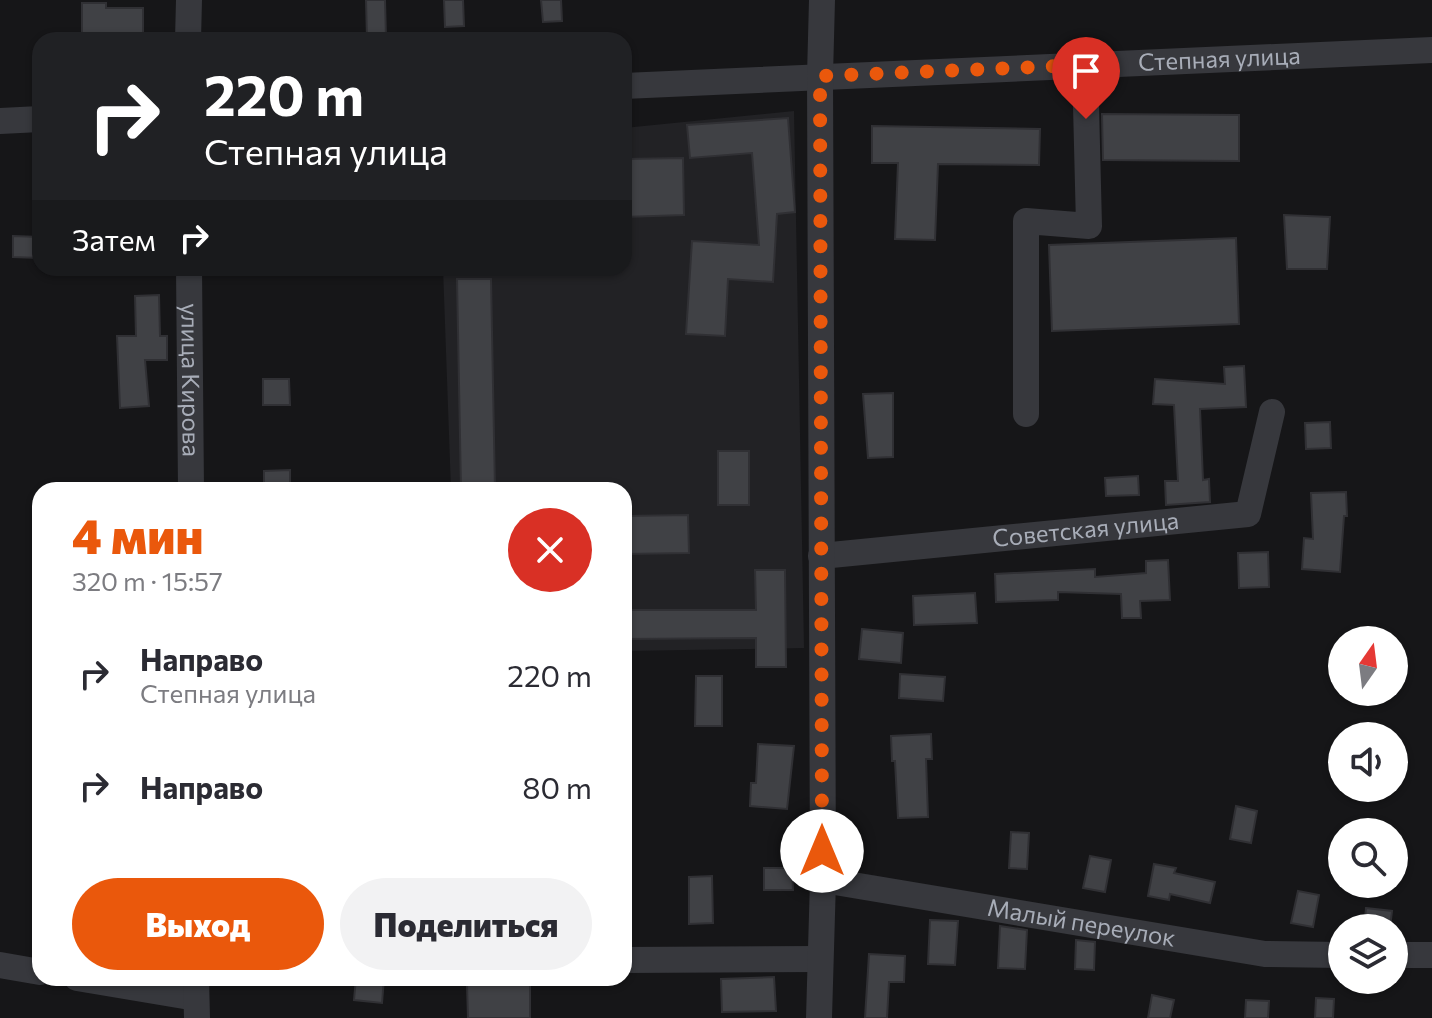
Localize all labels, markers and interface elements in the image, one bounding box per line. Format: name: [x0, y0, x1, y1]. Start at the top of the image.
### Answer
pin: [1052, 37, 1120, 119]
street label: Степная улица: [1137, 40, 1301, 76]
icon: arrive: [1064, 49, 1108, 93]
text: 220 m: [204, 59, 364, 128]
icon: right: [72, 64, 176, 168]
text: Степная улица: [204, 128, 448, 172]
icon: right: [172, 216, 216, 260]
text: Затем: [72, 220, 156, 257]
street label: улица Кирова: [176, 303, 207, 457]
text: 4 мин: [72, 505, 204, 564]
street label: Советская улица: [991, 505, 1180, 552]
button: close: [508, 508, 592, 592]
text: 320 m · 15:57: [72, 565, 223, 596]
north arrow: [1328, 626, 1408, 706]
map controls: [1328, 626, 1408, 994]
text: Направо: [140, 640, 263, 677]
icon: right: [72, 652, 116, 696]
text: 220 m: [507, 656, 592, 693]
text: Степная улица: [140, 677, 316, 708]
button: sound: [1328, 722, 1408, 802]
icon: right: [72, 764, 116, 808]
text: Направо: [140, 768, 263, 805]
text: 80 m: [522, 768, 592, 805]
position arrow: [780, 809, 864, 893]
button: search: [1328, 818, 1408, 898]
button: Выход: [72, 878, 324, 970]
button: Поделиться: [340, 878, 592, 970]
street label: Малый переулок: [985, 892, 1178, 952]
button: layers: [1328, 914, 1408, 994]

